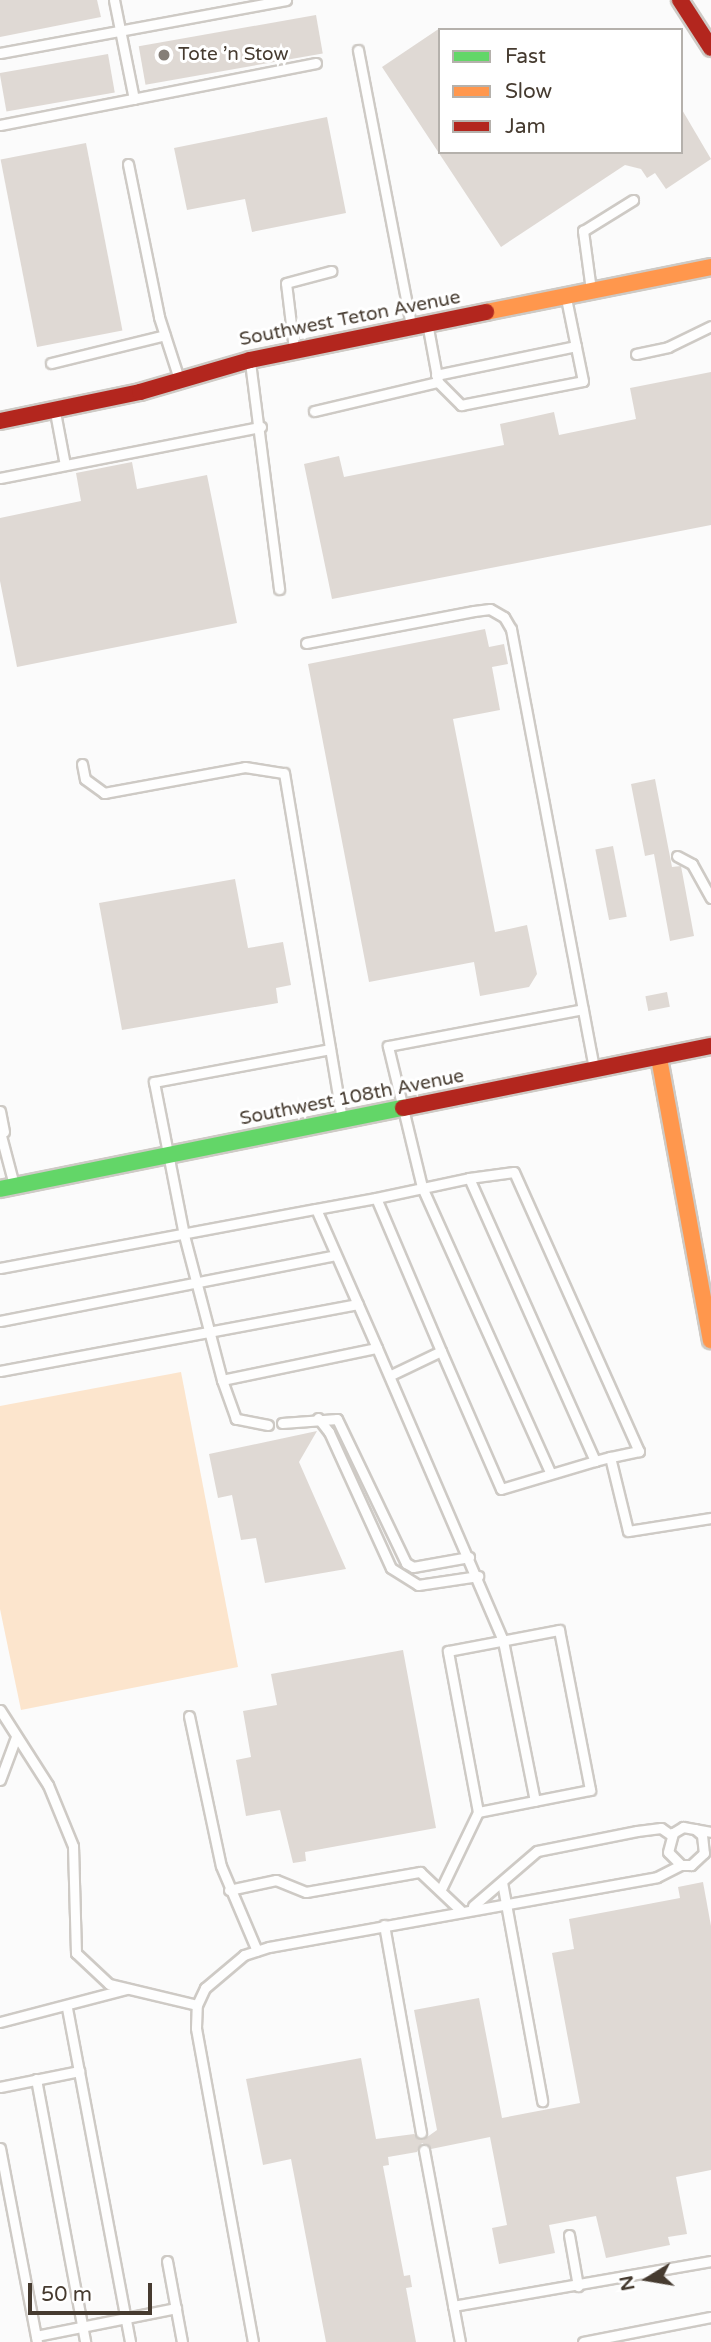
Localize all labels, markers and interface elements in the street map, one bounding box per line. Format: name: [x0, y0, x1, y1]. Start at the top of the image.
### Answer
legend: [438, 28, 683, 154]
place label: Tote ’n Stow: [178, 44, 289, 66]
text: Fast: [505, 44, 546, 69]
marker: Tote ’n Stow: [156, 47, 172, 63]
text: Slow: [505, 79, 552, 104]
text: Jam: [505, 114, 546, 139]
street label: Southwest Teton Avenue: [238, 286, 462, 352]
street label: Southwest 108th Avenue: [238, 1065, 466, 1131]
north arrow: [613, 2244, 683, 2314]
scale bar: [32, 2268, 156, 2312]
text: N: [615, 2273, 640, 2293]
text: 50 m: [41, 2282, 92, 2307]

